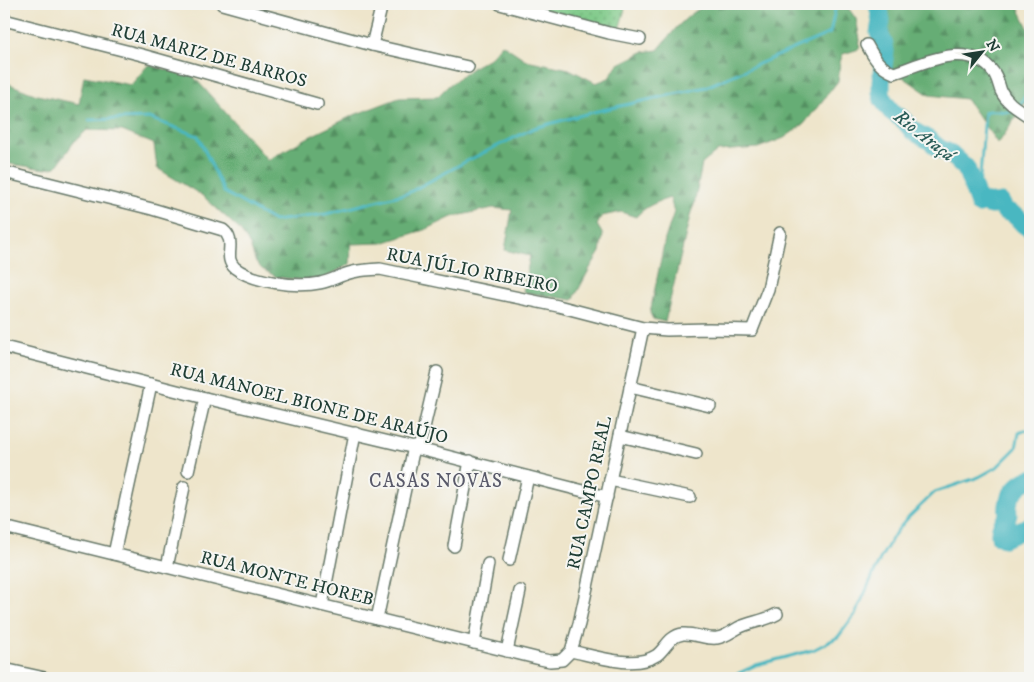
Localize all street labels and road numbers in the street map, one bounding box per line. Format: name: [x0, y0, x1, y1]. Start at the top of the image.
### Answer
street label: RUA MARIZ DE BARROS: [109, 19, 309, 93]
street label: RUA JÚLIO RIBEIRO: [384, 243, 560, 298]
street label: RUA MANOEL BIONE DE ARAÚJO: [168, 358, 450, 449]
street label: RUA CAMPO REAL: [563, 414, 617, 572]
street label: RUA MONTE HOREB: [198, 547, 376, 611]

